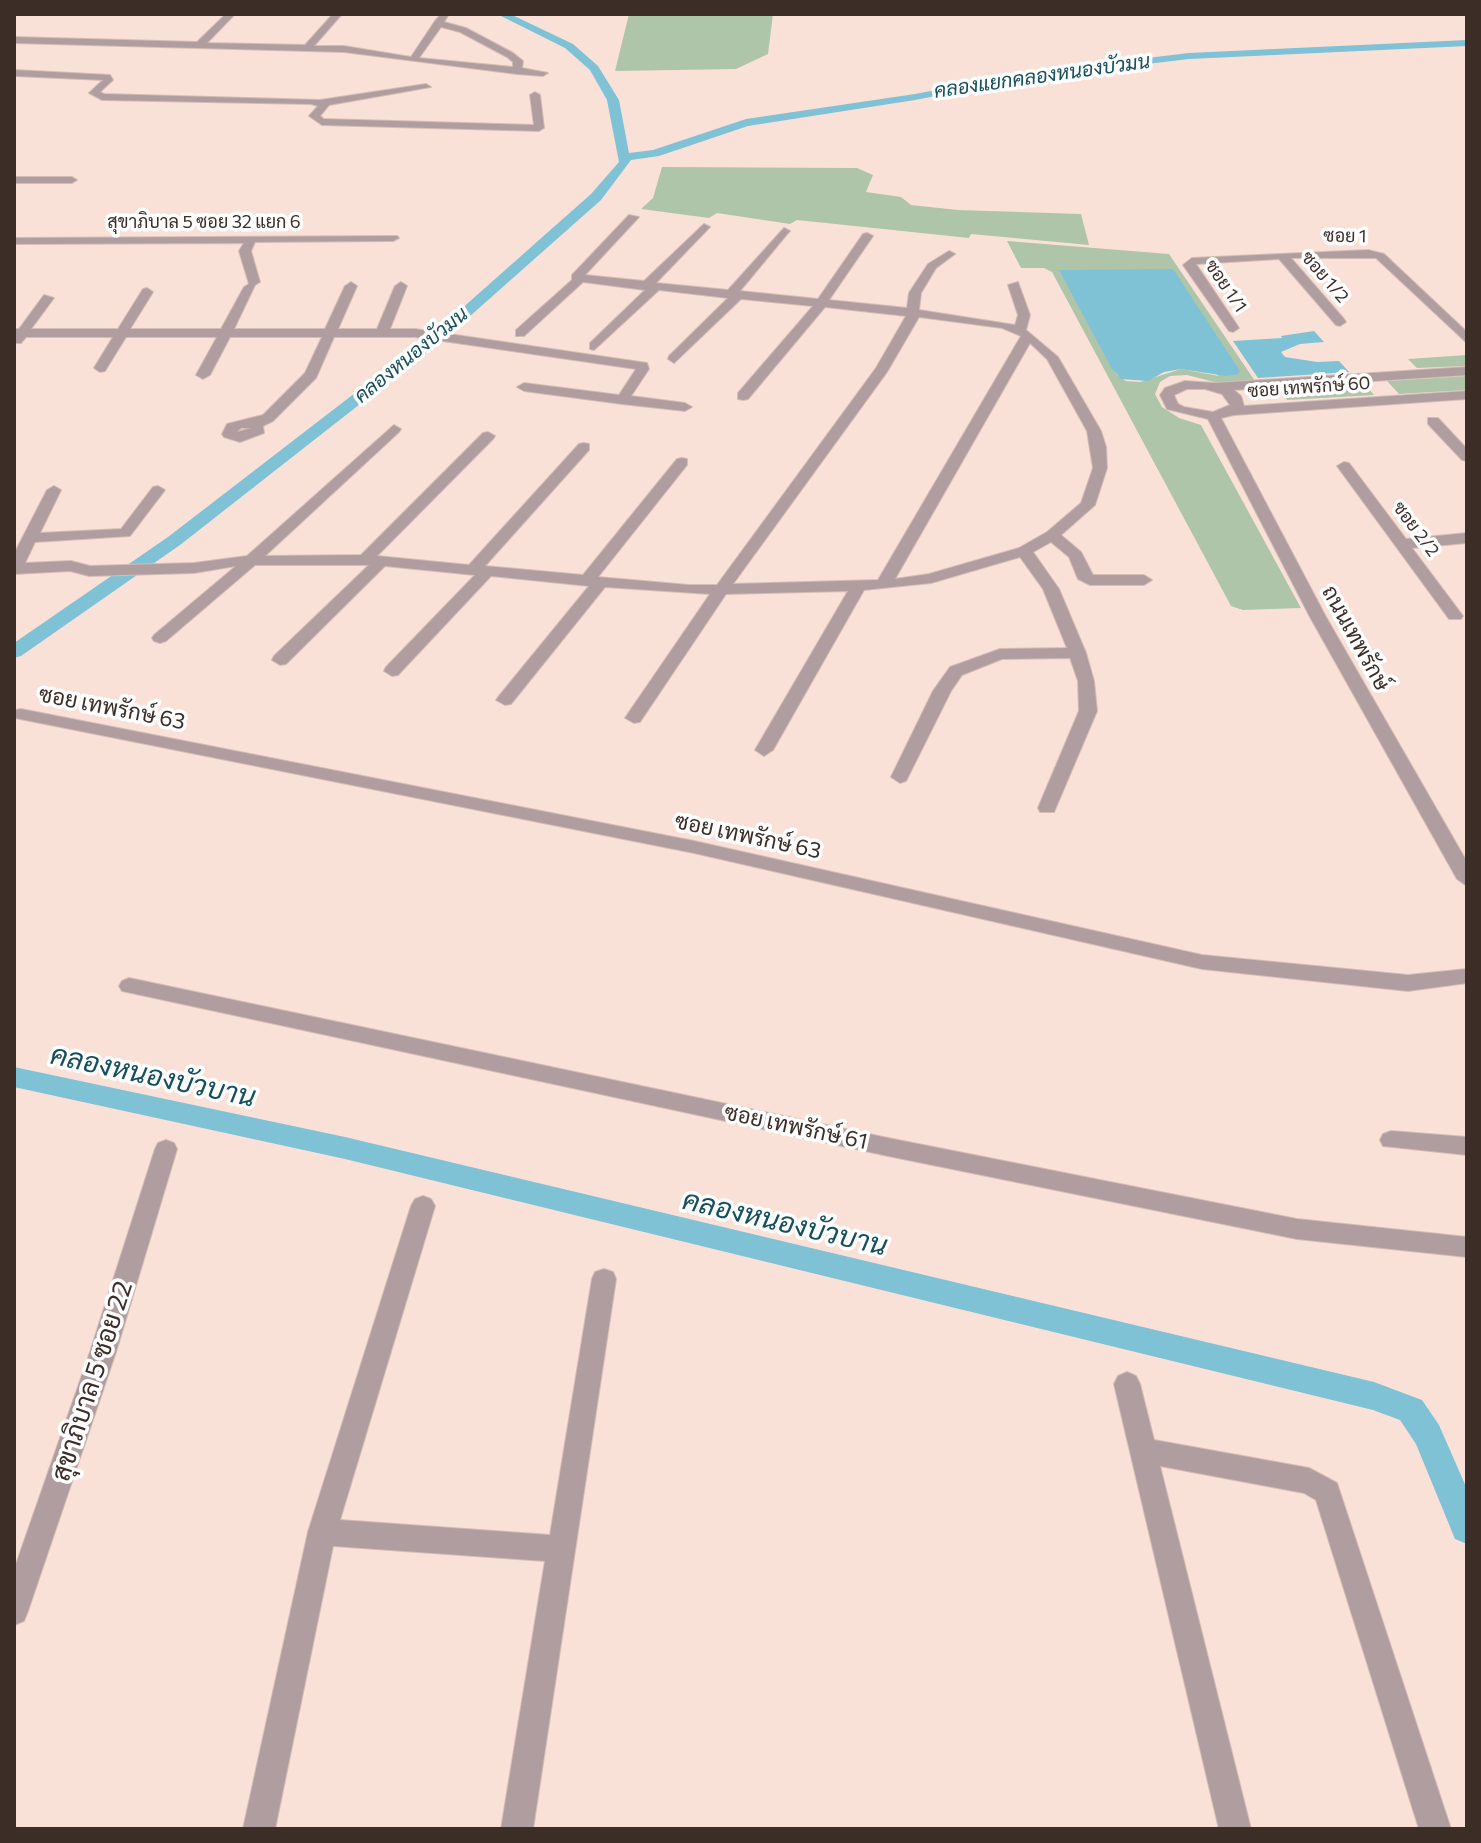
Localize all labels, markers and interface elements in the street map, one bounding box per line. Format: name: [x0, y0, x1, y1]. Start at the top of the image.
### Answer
water label: คลองแยกคลองหนองบัวมน: [932, 49, 1152, 103]
street label: สุขาภิบาล 5 ซอย 32 แยก 6: [107, 211, 301, 233]
street label: ซอย 1: [1323, 225, 1367, 247]
street label: ซอย 1/2: [1297, 247, 1353, 307]
street label: ซอย 1/1: [1201, 256, 1251, 316]
water label: คลองหนองบัวมน: [349, 302, 473, 408]
street label: ซอย เทพรักษ์ 60: [1247, 372, 1371, 402]
street label: ซอย 2/2: [1388, 497, 1444, 561]
street label: ถนนเทพรักษ์: [1316, 581, 1396, 695]
street label: ซอย เทพรักษ์ 63: [37, 681, 187, 735]
street label: ซอย เทพรักษ์ 63: [673, 808, 823, 864]
water label: คลองหนองบัวบาน: [47, 1038, 259, 1114]
street label: ซอย เทพรักษ์ 61: [722, 1099, 870, 1155]
water label: คลองหนองบัวบาน: [679, 1183, 891, 1263]
street label: สุขาภิบาล 5 ซอย 22: [45, 1277, 139, 1485]

